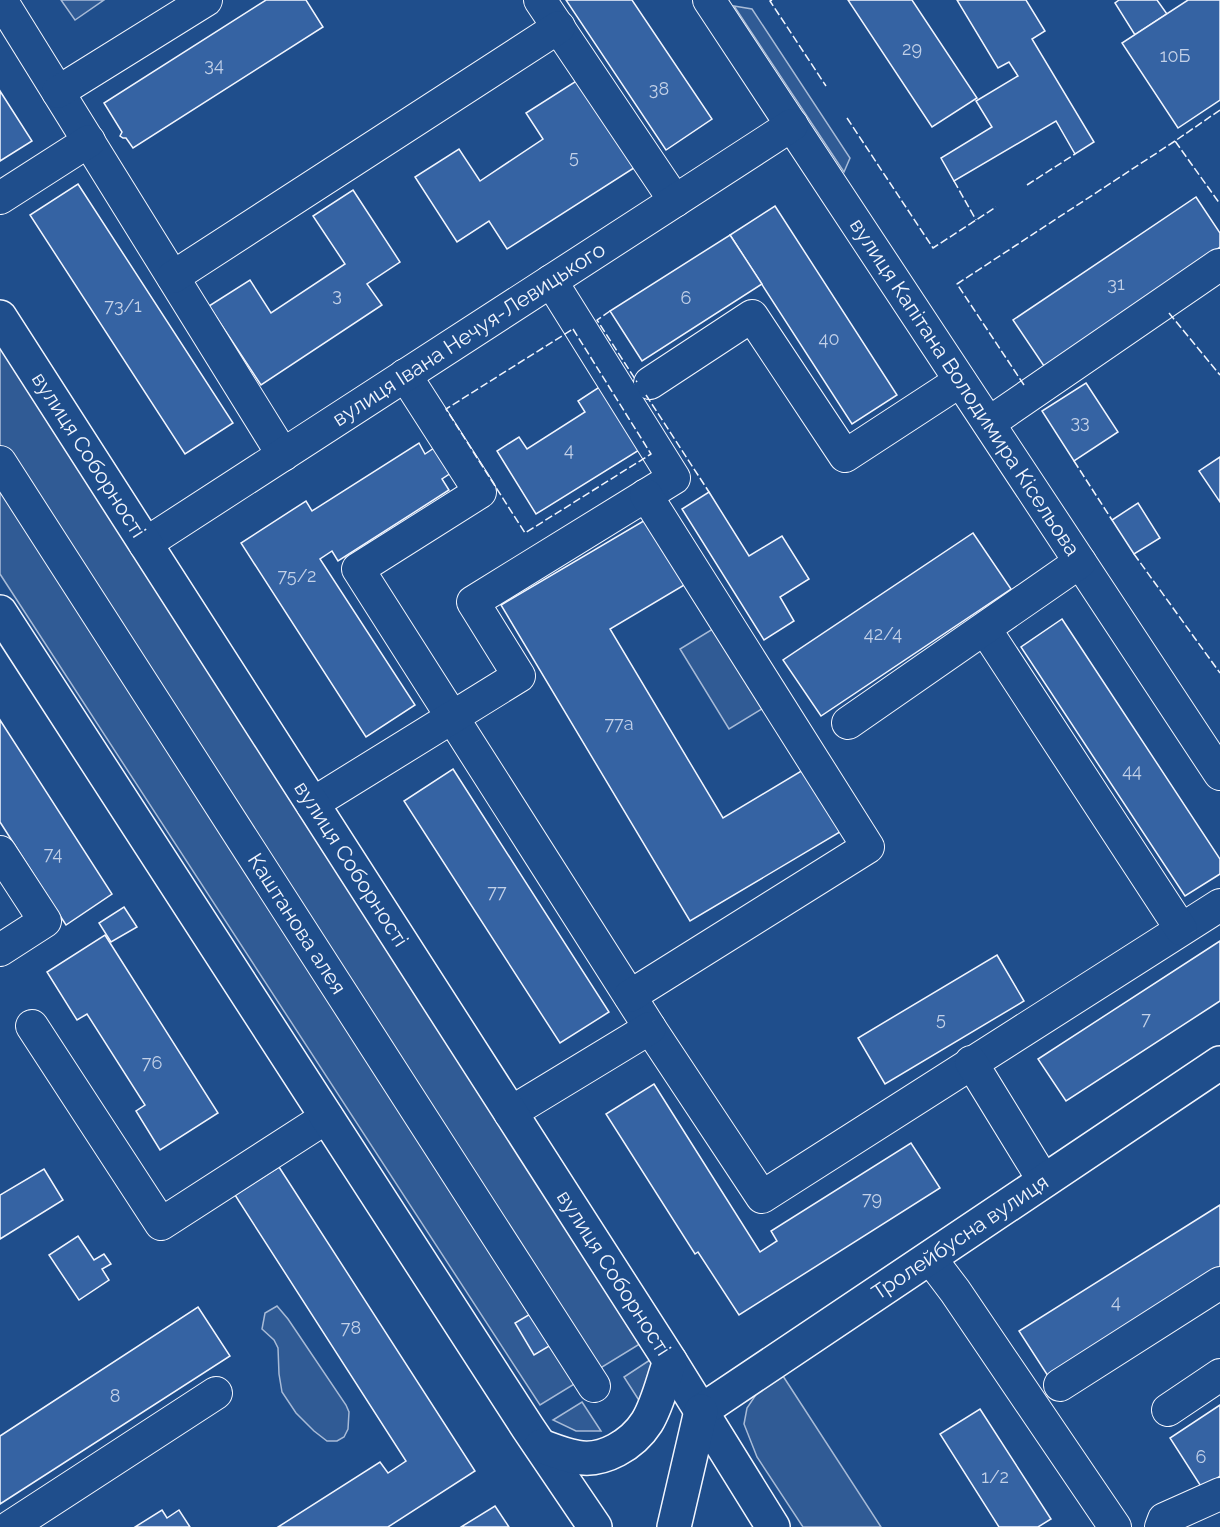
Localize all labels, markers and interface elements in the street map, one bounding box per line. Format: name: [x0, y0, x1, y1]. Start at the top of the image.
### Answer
house number: 29: [902, 38, 922, 59]
house number: 10Б: [1160, 45, 1190, 66]
house number: 34: [204, 54, 224, 75]
house number: 38: [649, 78, 669, 99]
house number: 5: [569, 146, 579, 167]
street label: вулиця Капітана Володимира Кісельова: [845, 214, 1085, 560]
street label: вулиця Івана Нечуя-Левицького: [328, 236, 610, 431]
house number: 31: [1107, 273, 1125, 294]
house number: 3: [332, 284, 342, 305]
house number: 6: [681, 287, 692, 308]
house number: 73/1: [104, 295, 142, 316]
house number: 40: [819, 328, 839, 349]
street label: вулиця Соборності: [27, 367, 151, 542]
house number: 33: [1070, 411, 1090, 432]
house number: 4: [564, 439, 574, 460]
house number: 75/2: [278, 565, 316, 586]
house number: 42/4: [864, 623, 902, 644]
house number: 77а: [604, 713, 634, 734]
house number: 44: [1122, 760, 1142, 781]
street label: вулиця Соборності: [289, 776, 414, 951]
house number: 74: [44, 843, 62, 864]
street label: Каштанова алея: [243, 848, 352, 999]
house number: 77: [487, 881, 507, 902]
house number: 5: [936, 1008, 946, 1029]
house number: 7: [1141, 1008, 1151, 1029]
house number: 76: [142, 1052, 162, 1073]
street label: Тролейбусна вулиця: [867, 1169, 1053, 1305]
street label: вулиця Соборності: [552, 1185, 676, 1360]
house number: 79: [862, 1188, 882, 1209]
house number: 4: [1111, 1291, 1121, 1312]
house number: 78: [341, 1317, 361, 1338]
house number: 8: [110, 1385, 120, 1406]
house number: 6: [1196, 1446, 1207, 1467]
house number: 1/2: [981, 1466, 1009, 1487]

